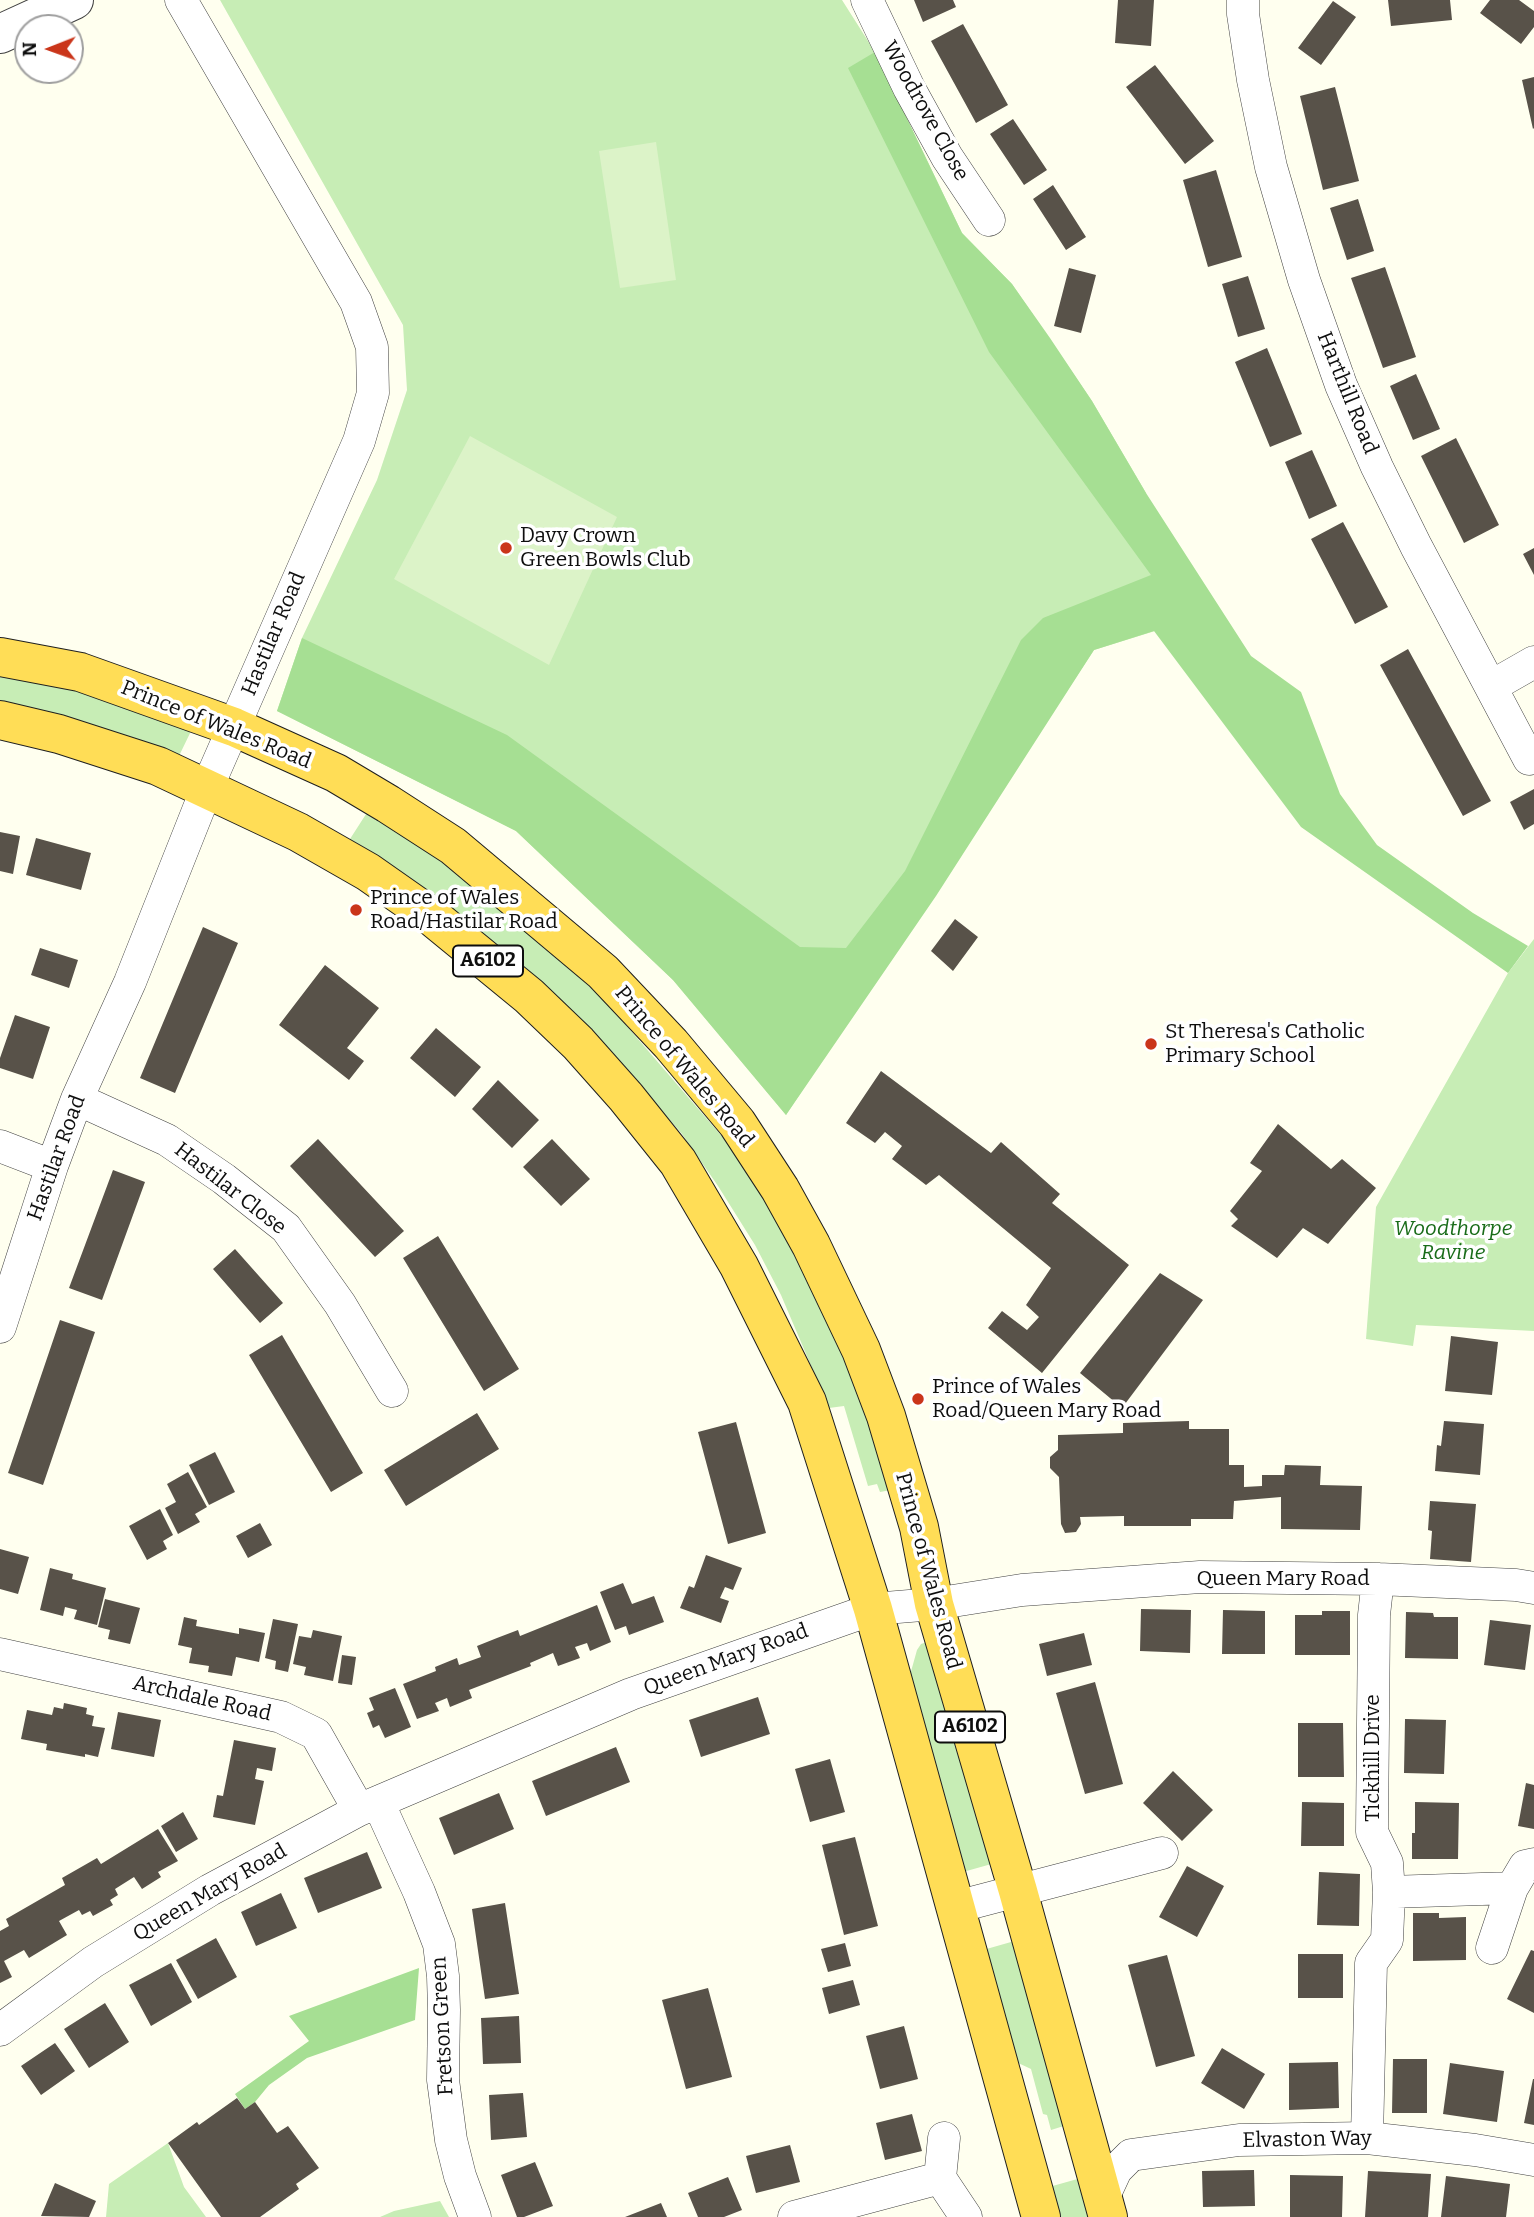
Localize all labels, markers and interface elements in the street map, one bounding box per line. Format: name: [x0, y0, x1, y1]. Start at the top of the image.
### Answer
north arrow: [14, 14, 84, 84]
street label: Woodrove Close: [876, 37, 974, 185]
text: N: [18, 42, 41, 57]
street label: Harthill Road: [1311, 328, 1383, 458]
place label: Davy Crown Green Bowls Club: [520, 523, 691, 573]
marker: Davy Crown Green Bowls Club: [498, 540, 514, 556]
street label: Hastilar Road: [237, 568, 311, 700]
street label: Prince of Wales Road: [117, 675, 315, 775]
place label: Prince of Wales Road/Hastilar Road: [370, 885, 558, 935]
marker: Prince of Wales Road/Hastilar Road: [348, 902, 364, 918]
road number: A6102: [453, 945, 523, 976]
street label: Prince of Wales Road: [609, 981, 759, 1153]
place label: St Theresa's Catholic Primary School: [1165, 1019, 1365, 1069]
marker: St Theresa's Catholic Primary School: [1143, 1036, 1159, 1052]
street label: Hastilar Road: [23, 1092, 91, 1224]
street label: Hastilar Close: [169, 1137, 291, 1241]
park label: Woodthorpe Ravine: [1394, 1216, 1512, 1266]
place label: Prince of Wales Road/Queen Mary Road: [932, 1374, 1161, 1424]
marker: Prince of Wales Road/Queen Mary Road: [910, 1391, 926, 1407]
street label: Prince of Wales Road: [890, 1470, 966, 1672]
street label: Queen Mary Road: [1196, 1566, 1370, 1592]
street label: Queen Mary Road: [640, 1619, 812, 1701]
street label: Archdale Road: [130, 1671, 274, 1727]
street label: Tickhill Drive: [1360, 1694, 1386, 1822]
road number: A6102: [935, 1712, 1005, 1742]
street label: Queen Mary Road: [129, 1839, 291, 1947]
street label: Fretson Green: [427, 1956, 459, 2096]
street label: Elvaston Way: [1242, 2126, 1372, 2154]

